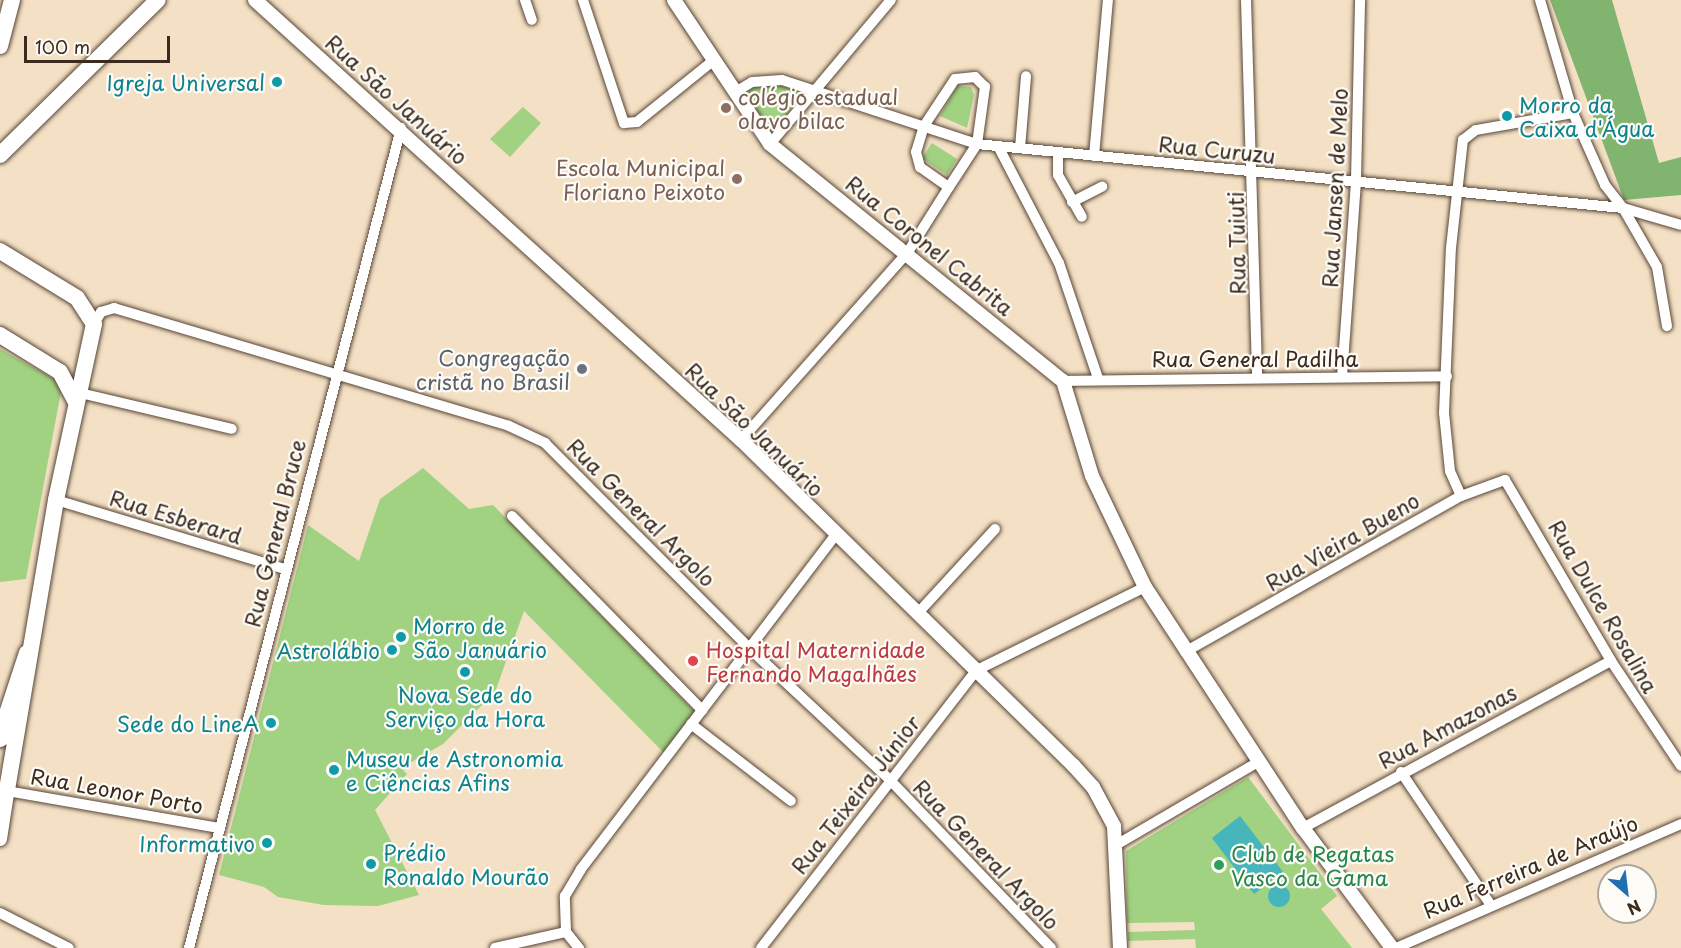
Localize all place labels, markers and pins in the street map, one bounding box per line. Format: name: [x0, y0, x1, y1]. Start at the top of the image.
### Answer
place label: Igreja Universal: [107, 69, 265, 95]
marker: Igreja Universal: [270, 75, 284, 89]
place label: colégio estadual olavo bilac: [738, 83, 900, 133]
place label: Morro da Caixa d'Água: [1519, 91, 1654, 141]
marker: colégio estadual olavo bilac: [719, 101, 733, 115]
marker: Morro da Caixa d'Água: [1500, 109, 1514, 123]
place label: Escola Municipal Floriano Peixoto: [554, 154, 725, 204]
marker: Escola Municipal Floriano Peixoto: [730, 172, 744, 186]
place label: Congregação cristã no Brasil: [416, 344, 570, 394]
marker: Congregação cristã no Brasil: [575, 362, 589, 376]
place label: Morro de São Januário: [413, 612, 548, 662]
marker: Morro de São Januário: [394, 630, 408, 644]
place label: Hospital Maternidade Fernando Magalhães: [706, 636, 926, 686]
place label: Astrolábio: [276, 637, 380, 663]
marker: Astrolábio: [385, 643, 399, 657]
marker: Hospital Maternidade Fernando Magalhães: [684, 652, 702, 670]
marker: Nova Sede do Serviço da Hora: [458, 665, 472, 679]
place label: Nova Sede do Serviço da Hora: [385, 681, 545, 731]
place label: Sede do LineA: [116, 710, 259, 736]
marker: Sede do LineA: [264, 716, 278, 730]
place label: Museu de Astronomia e Ciências Afins: [346, 745, 563, 795]
marker: Museu de Astronomia e Ciências Afins: [327, 763, 341, 777]
place label: Informativo: [139, 830, 255, 856]
marker: Informativo: [260, 836, 274, 850]
place label: Prédio Ronaldo Mourão: [383, 839, 550, 889]
place label: Club de Regatas Vasco da Gama: [1231, 840, 1394, 890]
marker: Prédio Ronaldo Mourão: [364, 857, 378, 871]
marker: Club de Regatas Vasco da Gama: [1212, 858, 1226, 872]

